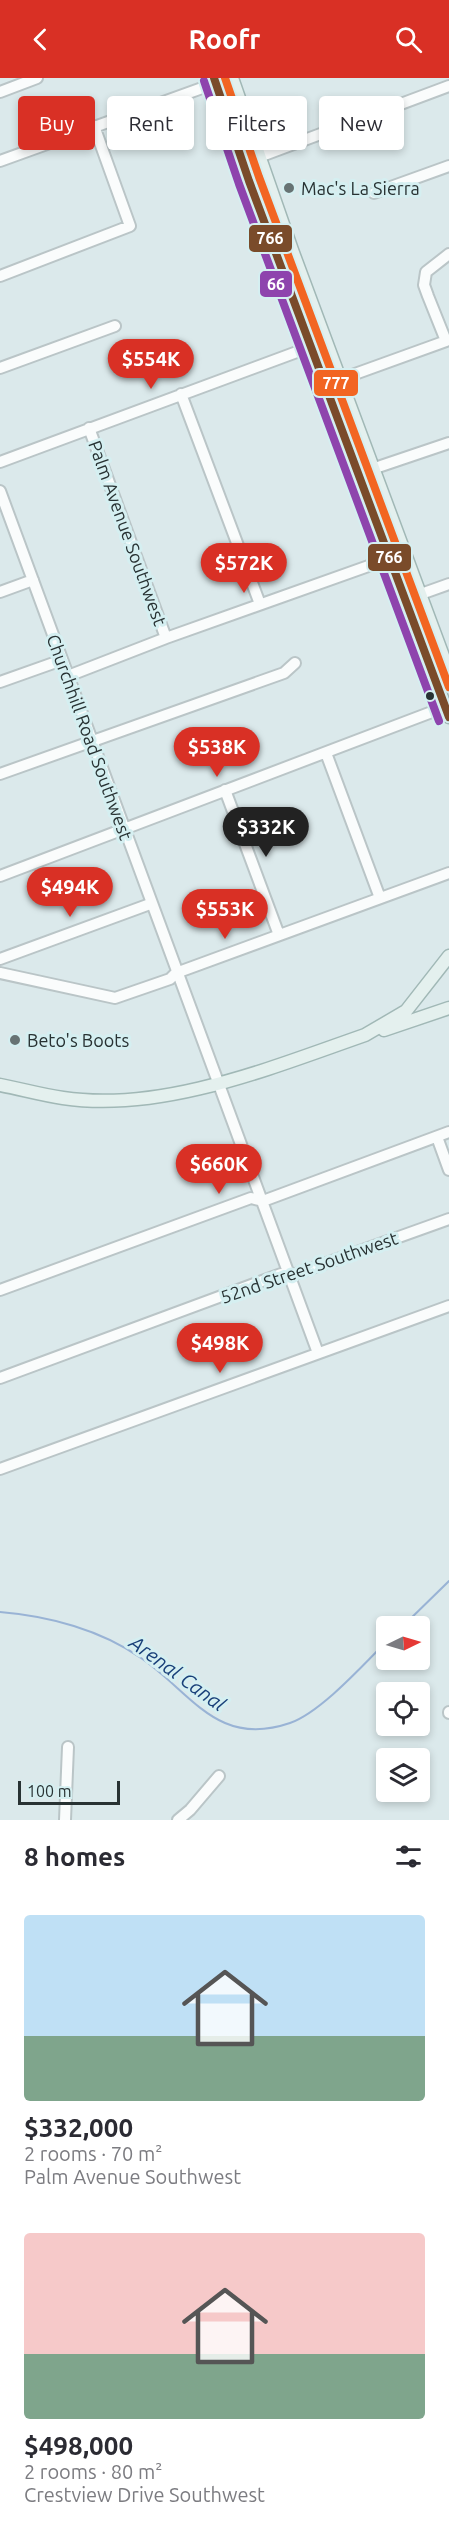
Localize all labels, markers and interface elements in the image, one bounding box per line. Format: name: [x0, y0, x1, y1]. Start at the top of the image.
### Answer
icon: back: [24, 23, 57, 56]
icon: search: [392, 23, 425, 56]
text: Roofr: [189, 24, 260, 54]
chip: Buy: [18, 96, 95, 150]
chip: Rent: [107, 96, 194, 150]
chip: Filters: [206, 96, 307, 150]
chip: New: [319, 96, 404, 150]
place label: Mac's La Sierra: [301, 178, 420, 198]
marker: Mac's La Sierra: [282, 181, 296, 195]
line badge: 766: [248, 224, 293, 253]
text: 766: [256, 229, 284, 247]
line badge: 66: [259, 270, 293, 298]
text: 66: [267, 275, 285, 293]
pin: $554K: [109, 339, 193, 390]
text: $554K: [122, 347, 180, 370]
line badge: 777: [313, 369, 359, 397]
text: 777: [322, 374, 350, 392]
street label: Palm Avenue Southwest: [85, 438, 171, 628]
pin: $572K: [202, 543, 286, 594]
line badge: 766: [367, 543, 412, 572]
text: 766: [375, 548, 403, 566]
text: $572K: [215, 551, 273, 574]
street label: Churchhill Road Southwest: [43, 632, 137, 842]
unlabelled marker: [424, 690, 436, 702]
pin: $538K: [175, 727, 259, 778]
text: $538K: [188, 735, 246, 758]
pin: $332K: [224, 807, 308, 858]
text: $332K: [237, 815, 295, 838]
pin: $494K: [28, 867, 112, 918]
text: $494K: [41, 875, 99, 898]
pin: $553K: [183, 889, 267, 940]
text: $553K: [196, 897, 254, 920]
place label: Beto's Boots: [27, 1030, 129, 1050]
marker: Beto's Boots: [8, 1033, 22, 1047]
pin: $660K: [177, 1144, 261, 1195]
text: $660K: [190, 1152, 248, 1175]
street label: 52nd Street Southwest: [218, 1227, 400, 1307]
pin: $498K: [178, 1323, 262, 1374]
text: $498K: [191, 1331, 249, 1354]
north arrow: [376, 1616, 430, 1670]
map controls: [376, 1616, 430, 1802]
water label: Arenal Canal: [125, 1630, 231, 1716]
button: locate: [376, 1682, 430, 1736]
button: layers: [376, 1748, 430, 1802]
scale bar: [18, 1778, 120, 1806]
text: 100 m: [27, 1782, 72, 1800]
icon: filters: [392, 1840, 425, 1873]
text: 8 homes: [24, 1842, 125, 1871]
icon: home: [171, 1954, 279, 2062]
text: $332,000: [24, 2113, 133, 2142]
text: 2 rooms · 70 m²: [24, 2142, 162, 2165]
text: Palm Avenue Southwest: [24, 2165, 241, 2188]
icon: home: [171, 2272, 279, 2380]
text: $498,000: [24, 2431, 133, 2460]
text: 2 rooms · 80 m²: [24, 2460, 162, 2483]
text: Crestview Drive Southwest: [24, 2483, 265, 2506]

